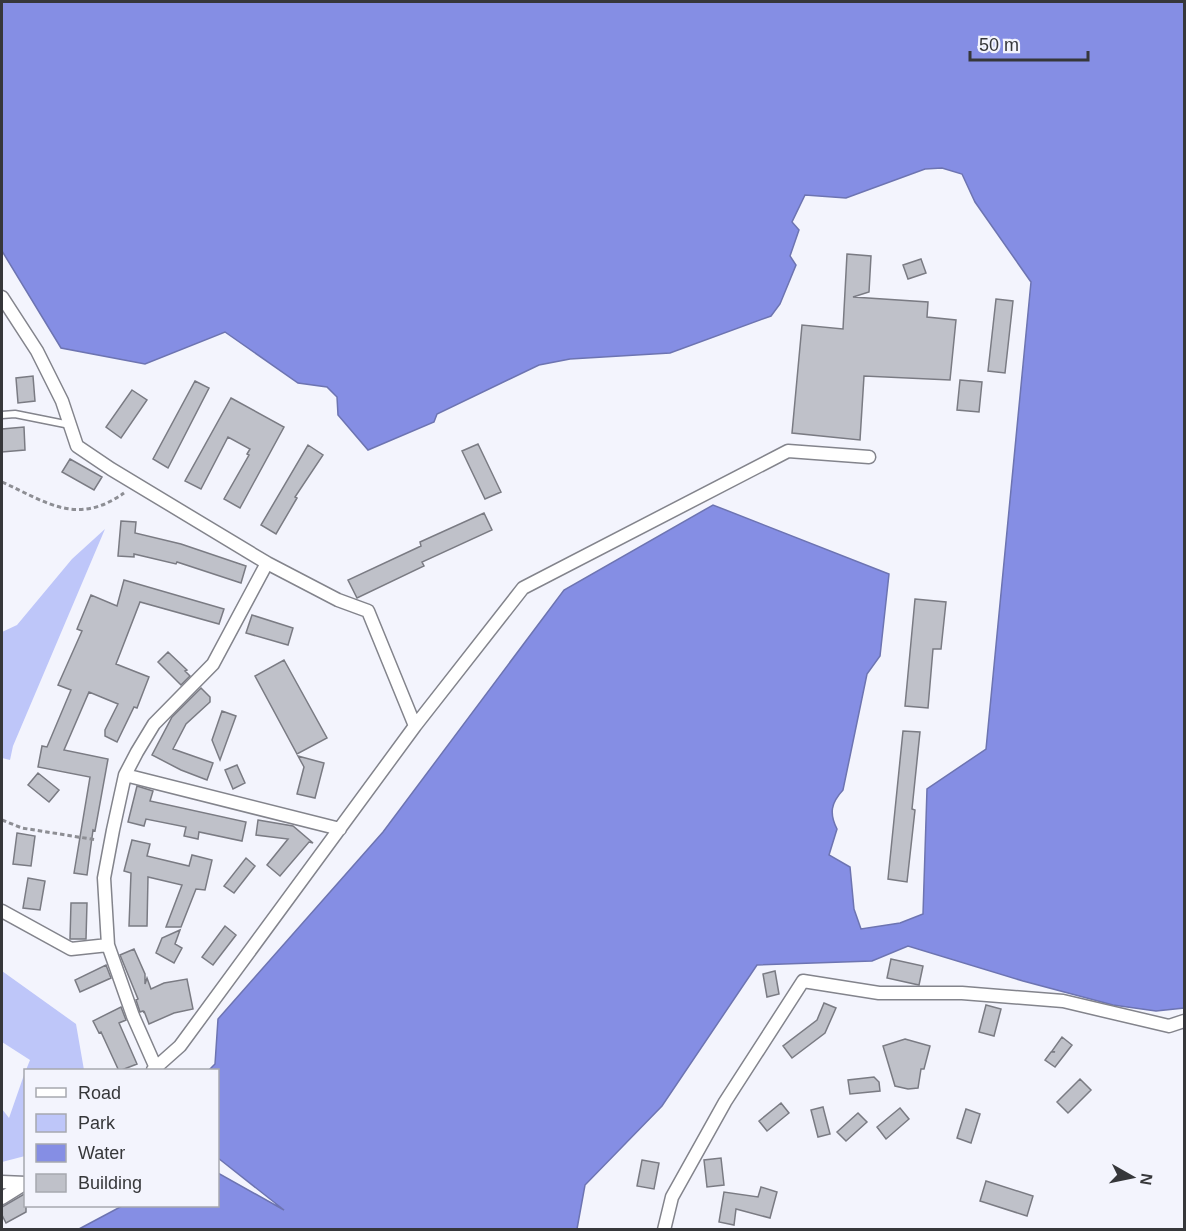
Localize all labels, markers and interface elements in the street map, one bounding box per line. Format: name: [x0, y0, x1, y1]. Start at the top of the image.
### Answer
scale bar: [970, 24, 1088, 62]
text: 50 m: [979, 35, 1019, 55]
legend: [24, 1069, 219, 1207]
text: Road: [78, 1083, 121, 1103]
text: Park: [78, 1113, 116, 1133]
text: Water: [78, 1143, 125, 1163]
north arrow: [1102, 1147, 1162, 1207]
text: N: [1137, 1172, 1156, 1186]
text: Building: [78, 1173, 142, 1193]

